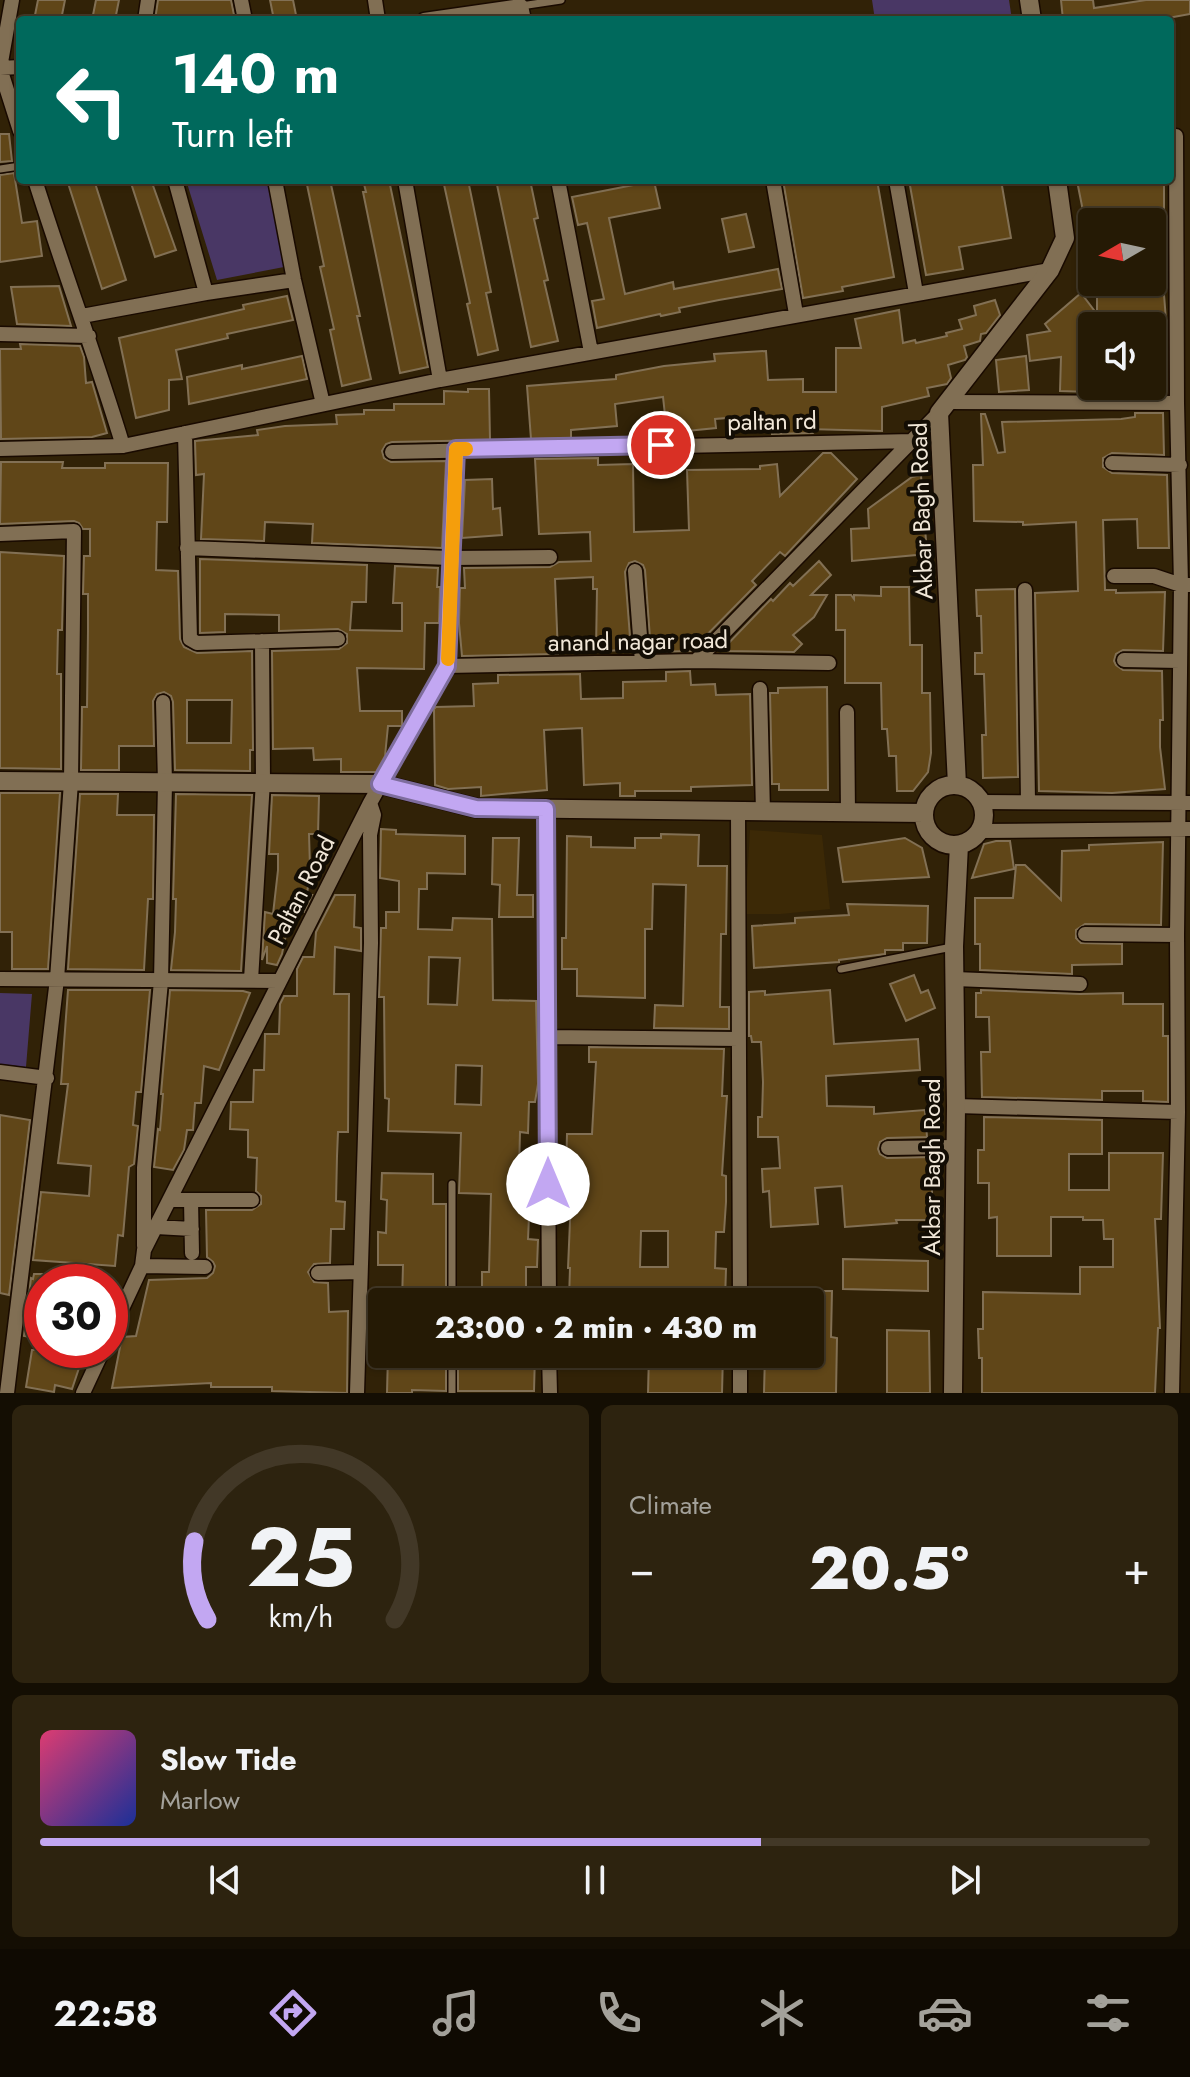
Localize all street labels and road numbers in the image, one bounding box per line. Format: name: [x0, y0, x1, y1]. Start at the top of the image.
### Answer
street label: paltan rd: [727, 403, 817, 439]
street label: Akbar Bagh Road: [900, 422, 942, 600]
street label: anand nagar road: [548, 622, 728, 660]
street label: Paltan Road: [259, 829, 343, 951]
street label: Akbar Bagh Road: [914, 1078, 949, 1256]

